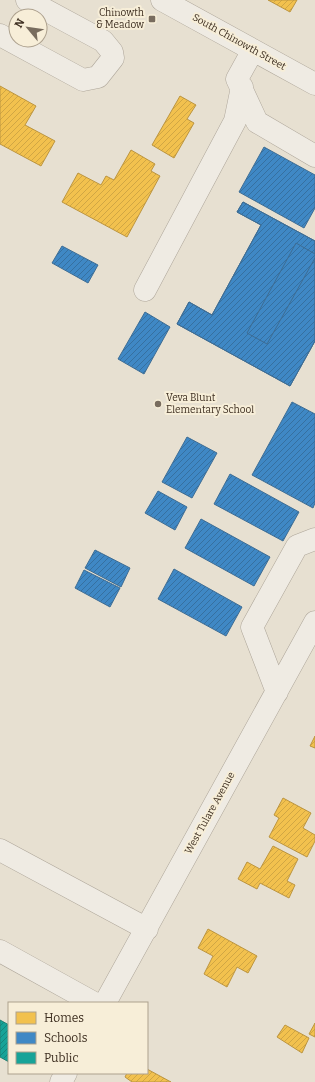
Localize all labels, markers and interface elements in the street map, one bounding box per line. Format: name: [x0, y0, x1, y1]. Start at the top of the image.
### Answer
place label: Chinowth & Meadow: [96, 7, 145, 31]
north arrow: [8, 8, 48, 48]
street label: South Chinowth Street: [190, 11, 288, 73]
marker: Chinowth & Meadow: [147, 14, 157, 24]
text: N: [12, 16, 28, 30]
place label: Veva Blunt Elementary School: [166, 392, 254, 416]
marker: Veva Blunt Elementary School: [153, 399, 163, 409]
street label: West Tulare Avenue: [182, 770, 238, 856]
legend: [8, 1002, 148, 1074]
text: Homes: [44, 1011, 84, 1025]
text: Schools: [44, 1031, 88, 1045]
text: Public: [44, 1051, 79, 1065]

